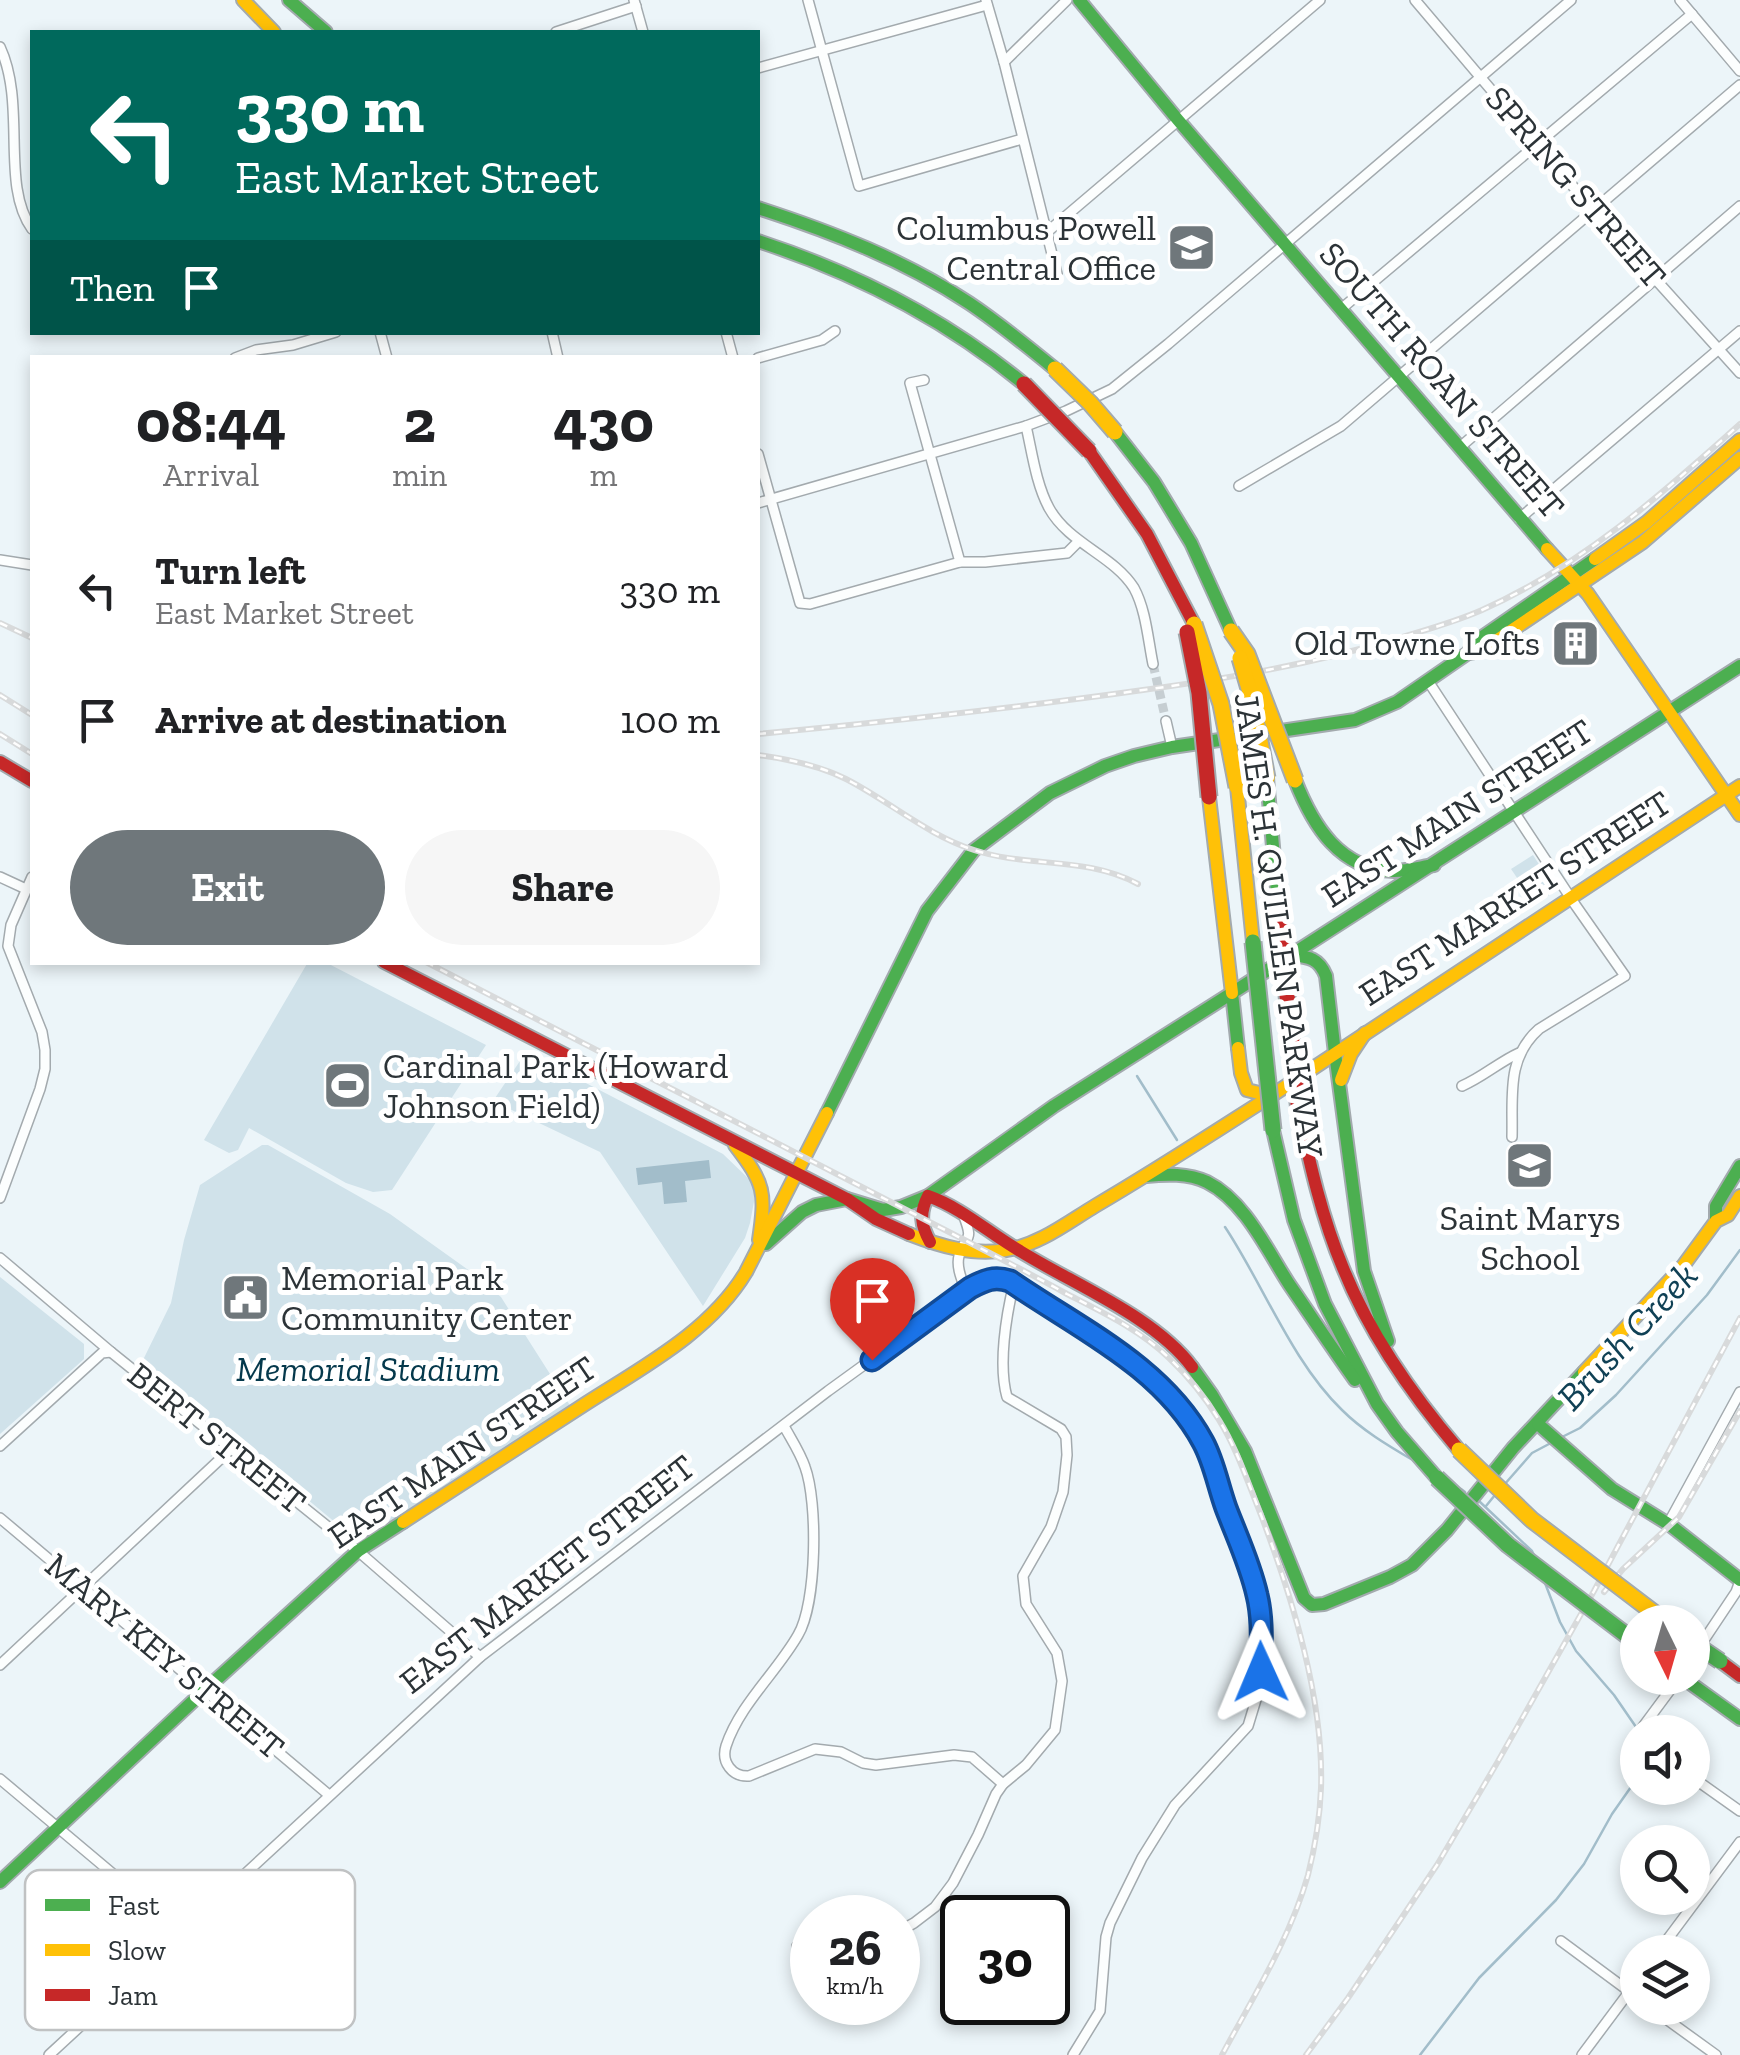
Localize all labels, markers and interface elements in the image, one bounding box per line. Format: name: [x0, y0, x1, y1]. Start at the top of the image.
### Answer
text: 330 m: [235, 66, 424, 150]
icon: left: [70, 70, 200, 200]
street label: SPRING STREET: [1477, 77, 1675, 297]
text: East Market Street: [235, 151, 599, 205]
place label: Columbus Powell Central Office: [896, 207, 1156, 289]
school or university icon: Columbus Powell Central Office: [1165, 222, 1217, 274]
street label: SOUTH ROAN STREET: [1311, 233, 1573, 527]
icon: arrive: [174, 260, 229, 315]
text: Then: [70, 265, 154, 311]
text: 08:44: [136, 385, 286, 457]
text: 2: [404, 385, 436, 457]
text: 430: [553, 385, 654, 457]
text: Arrival: [163, 456, 259, 494]
text: min: [392, 456, 447, 494]
text: m: [590, 456, 617, 494]
text: Turn left: [155, 548, 306, 594]
icon: left: [70, 563, 125, 618]
text: 330 m: [620, 567, 720, 613]
text: East Market Street: [155, 594, 414, 632]
building icon: Old Towne Lofts: [1549, 617, 1601, 669]
place label: Old Towne Lofts: [1294, 622, 1540, 664]
street label: JAMES H. QUILLEN PARKWAY: [1226, 690, 1332, 1161]
icon: arrive: [70, 693, 125, 748]
text: Arrive at destination: [155, 697, 506, 743]
text: 100 m: [620, 697, 720, 743]
street label: EAST MAIN STREET: [1314, 710, 1600, 916]
street label: EAST MARKET STREET: [1351, 782, 1679, 1014]
button: Exit: [70, 830, 385, 945]
button: Share: [405, 830, 720, 945]
place label: Cardinal Park (Howard Johnson Field): [383, 1045, 728, 1127]
sports icon: Cardinal Park (Howard Johnson Field): [322, 1060, 374, 1112]
school or university icon: Saint Marys School: [1504, 1140, 1556, 1192]
place label: Saint Marys School: [1439, 1197, 1621, 1279]
water label: Brush Creek: [1547, 1253, 1707, 1419]
place label: Memorial Park Community Center: [281, 1257, 573, 1339]
pin: [830, 1258, 915, 1361]
public building icon: Memorial Park Community Center: [220, 1272, 272, 1324]
icon: arrive: [845, 1273, 900, 1328]
street label: EAST MAIN STREET: [320, 1347, 604, 1557]
park label: Memorial Stadium: [236, 1348, 500, 1390]
street label: BERT STREET: [120, 1353, 314, 1523]
street label: EAST MARKET STREET: [391, 1446, 703, 1702]
street label: MARY KEY STREET: [37, 1544, 293, 1768]
north arrow: [1620, 1605, 1710, 1695]
map controls: [1620, 1605, 1710, 2025]
position arrow: [1209, 1620, 1313, 1724]
button: sound: [1620, 1715, 1710, 1805]
button: search: [1620, 1825, 1710, 1915]
legend: [25, 1870, 355, 2030]
text: Fast: [108, 1889, 160, 1922]
speed limit sign: 30: [940, 1895, 1070, 2025]
text: 26: [828, 1918, 882, 1978]
text: Slow: [108, 1934, 166, 1967]
button: layers: [1620, 1935, 1710, 2025]
text: km/h: [826, 1970, 884, 2000]
text: Jam: [108, 1979, 158, 2012]

